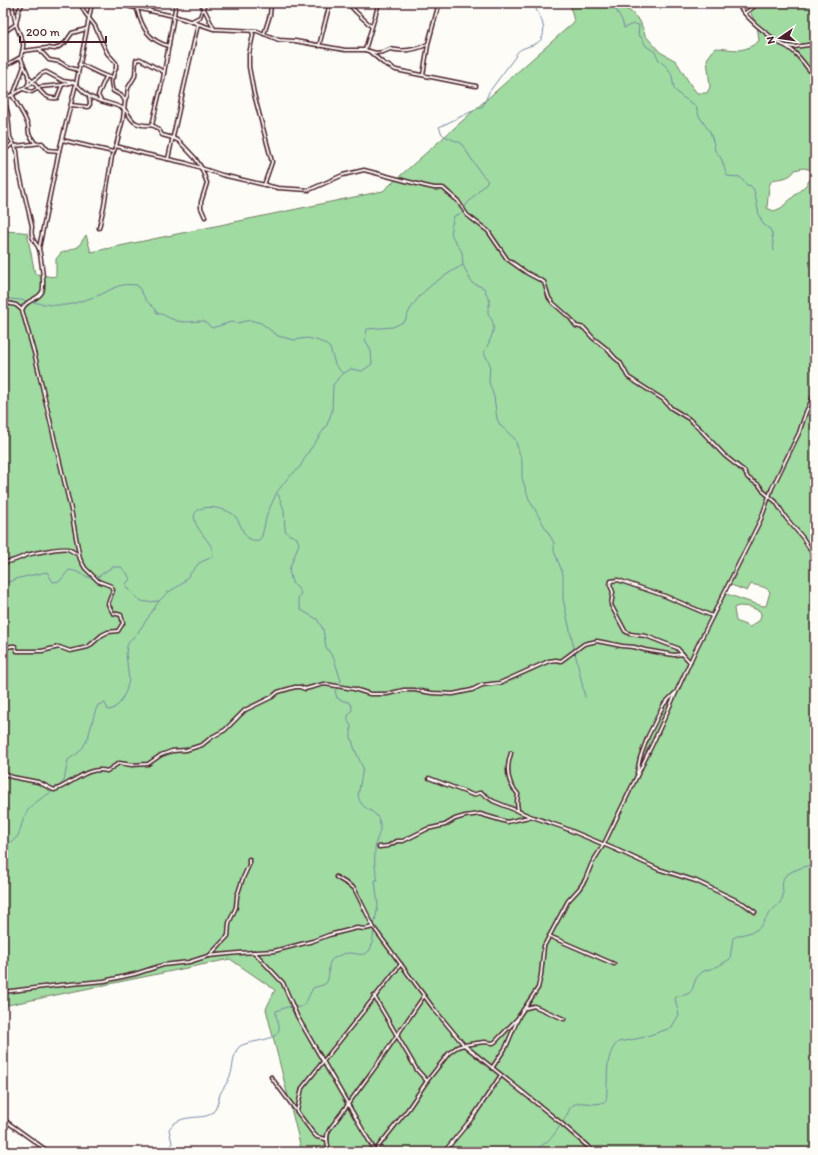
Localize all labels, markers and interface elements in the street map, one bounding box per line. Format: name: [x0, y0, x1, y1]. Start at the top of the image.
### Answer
scale bar: [20, 18, 106, 44]
north arrow: [760, 18, 800, 58]
text: 200 m: [26, 25, 60, 39]
text: N: [764, 35, 778, 45]

